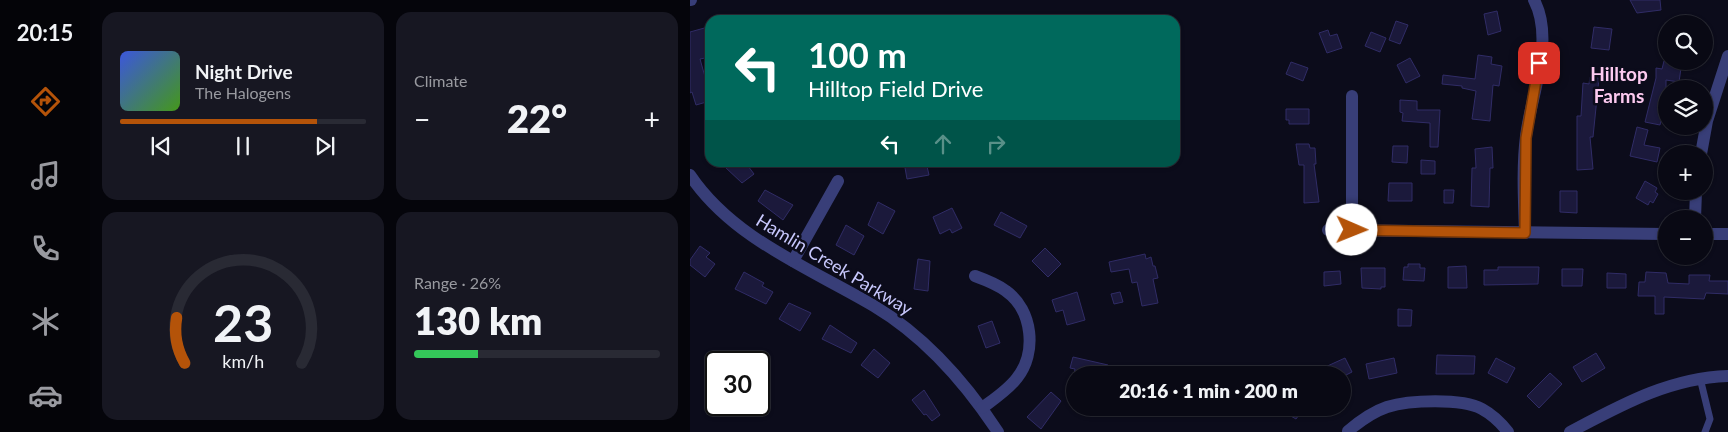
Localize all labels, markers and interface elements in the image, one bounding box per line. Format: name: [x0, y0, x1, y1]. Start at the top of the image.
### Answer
map controls: [1658, 15, 1713, 265]
button: search: [1658, 15, 1713, 70]
text: 20:15: [17, 19, 73, 46]
text: 100 m: [808, 33, 907, 75]
icon: left: [725, 35, 790, 100]
pin: [1518, 42, 1560, 84]
icon: arrive: [1525, 49, 1553, 77]
text: Night Drive: [195, 60, 293, 83]
district label: Hilltop Farms: [1590, 62, 1648, 107]
text: Climate: [414, 71, 467, 90]
text: Hilltop Field Drive: [808, 75, 983, 102]
button: layers: [1658, 80, 1713, 135]
text: The Halogens: [195, 83, 291, 102]
icon: directions: [28, 84, 63, 119]
text: 22°: [507, 95, 567, 141]
text: −: [414, 102, 430, 136]
text: +: [644, 102, 660, 136]
icon: left: [876, 130, 904, 158]
icon: ahead: [929, 130, 957, 158]
icon: right: [982, 130, 1010, 158]
icon: previous: [147, 132, 175, 160]
icon: pause: [229, 132, 257, 160]
icon: next: [311, 132, 339, 160]
button: +: [1658, 145, 1713, 200]
icon: music: [28, 158, 63, 193]
position arrow: [1325, 203, 1377, 255]
street label: Hamlin Creek Parkway: [752, 209, 917, 320]
button: −: [1658, 210, 1713, 265]
icon: phone: [28, 231, 63, 266]
text: Range · 26%: [414, 273, 501, 292]
text: 23: [213, 291, 273, 353]
text: 130 km: [414, 297, 542, 343]
icon: climate: [28, 304, 63, 339]
text: km/h: [222, 350, 264, 372]
speed limit sign: 30: [705, 351, 770, 416]
icon: car: [28, 378, 63, 413]
text: 20:16 · 1 min · 200 m: [1119, 379, 1298, 402]

